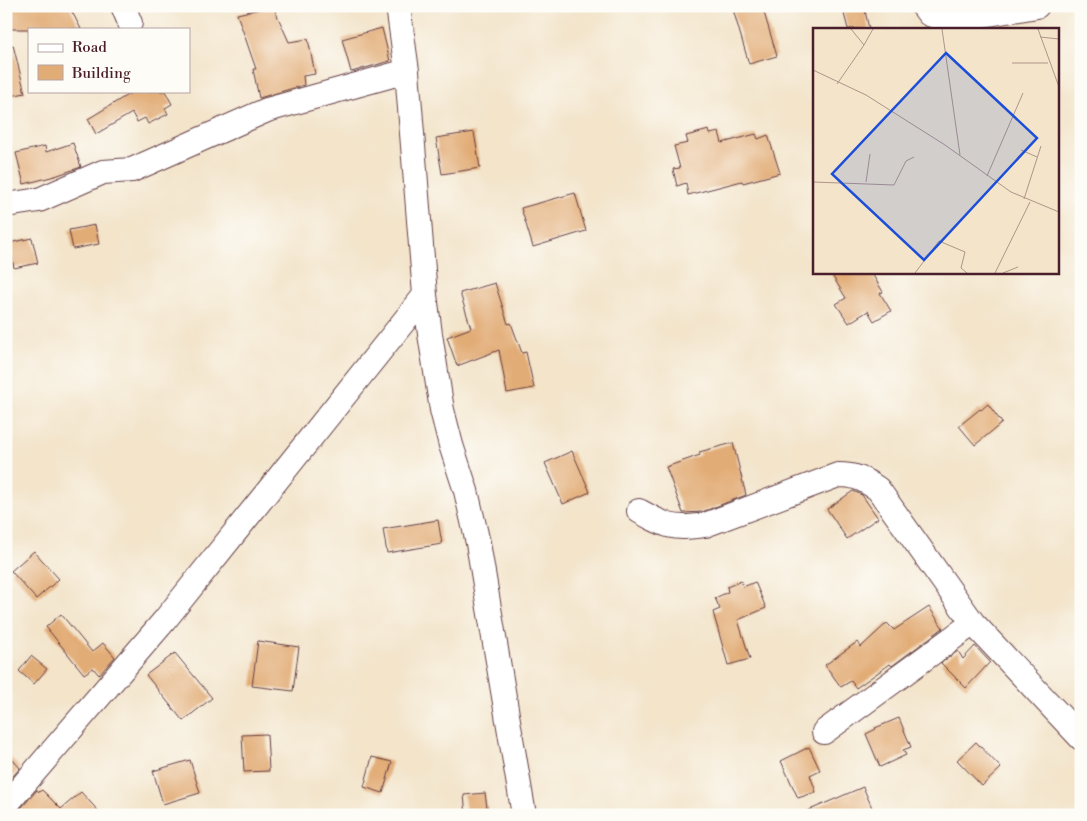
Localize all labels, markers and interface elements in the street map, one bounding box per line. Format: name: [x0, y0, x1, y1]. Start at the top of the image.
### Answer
legend: [28, 28, 190, 92]
inset map: [813, 28, 1060, 274]
text: Road: [72, 38, 107, 57]
text: Building: [71, 64, 131, 83]

